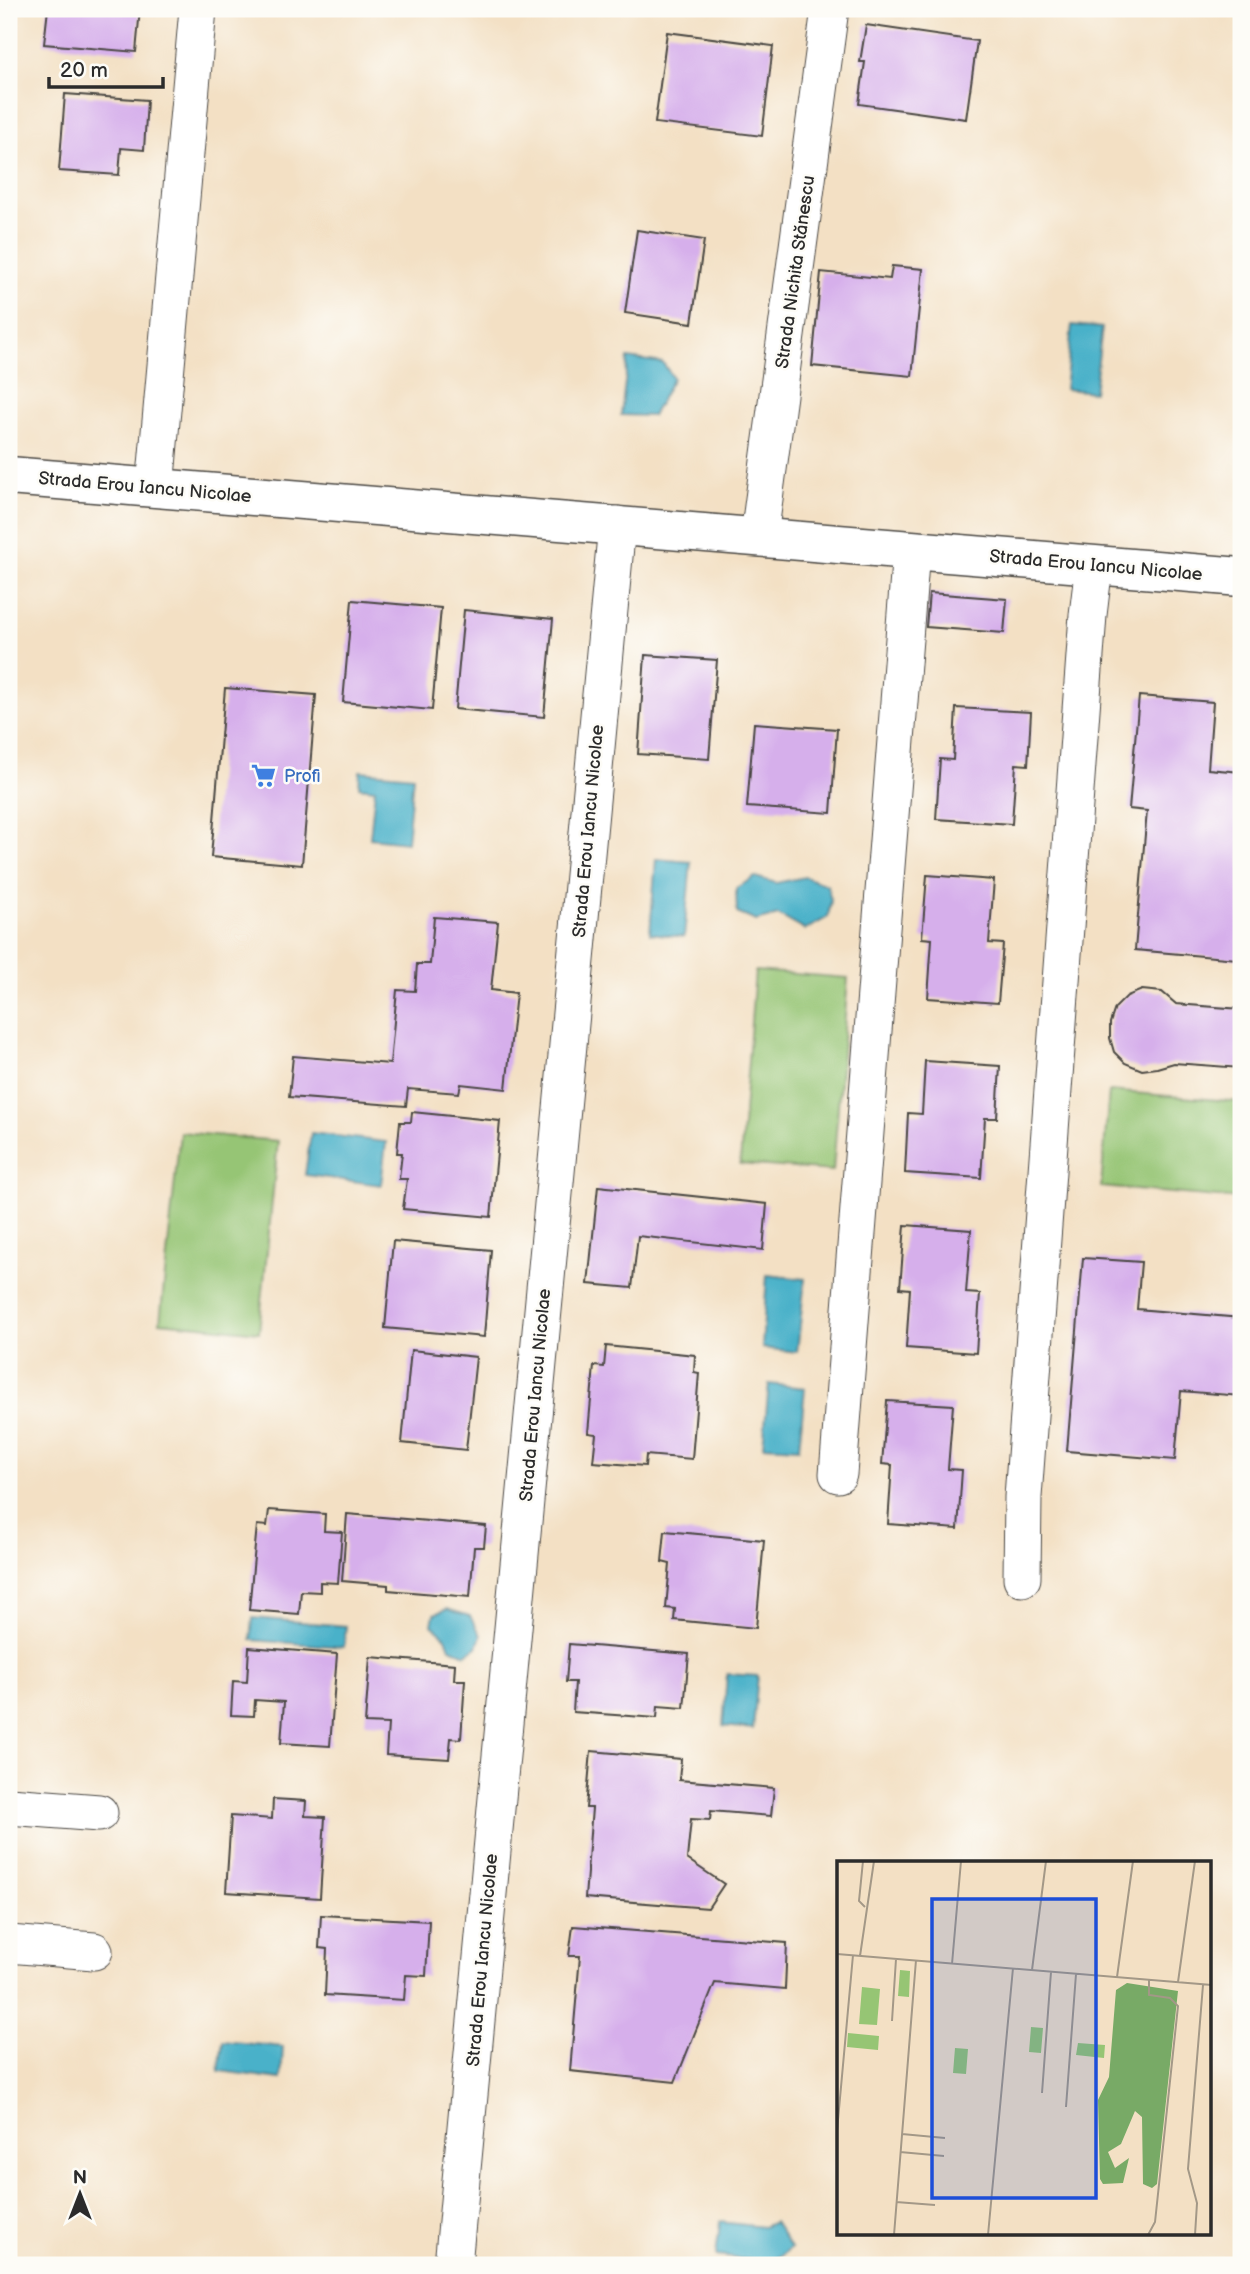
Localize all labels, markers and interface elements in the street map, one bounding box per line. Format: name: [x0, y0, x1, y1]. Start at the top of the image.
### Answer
scale bar: [49, 46, 163, 90]
text: 20 m: [60, 58, 108, 83]
street label: Strada Nichita Stănescu: [772, 174, 819, 370]
street label: Strada Erou Iancu Nicolae: [38, 468, 253, 507]
street label: Strada Erou Iancu Nicolae: [989, 546, 1204, 585]
street label: Strada Erou Iancu Nicolae: [569, 723, 608, 938]
supermarket icon: Profi: [250, 762, 278, 790]
place label: Profi: [284, 766, 320, 787]
street label: Strada Erou Iancu Nicolae: [516, 1287, 555, 1502]
street label: Strada Erou Iancu Nicolae: [463, 1852, 502, 2067]
inset map: [837, 1861, 1212, 2236]
north arrow: [46, 2158, 116, 2228]
text: N: [73, 2167, 87, 2190]

